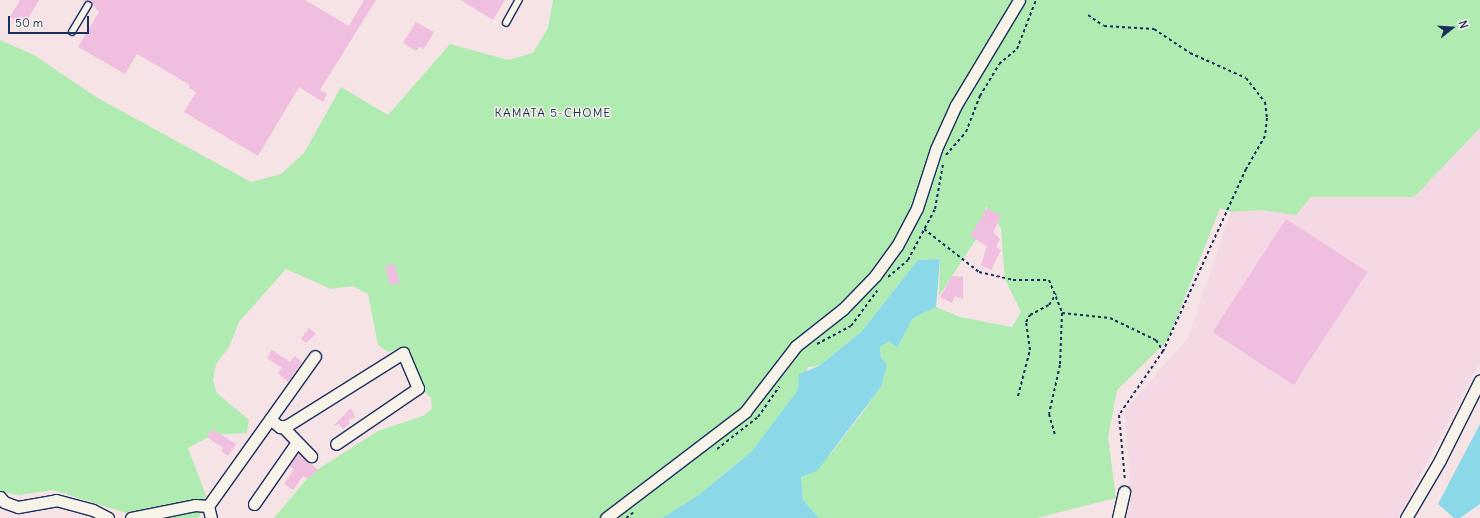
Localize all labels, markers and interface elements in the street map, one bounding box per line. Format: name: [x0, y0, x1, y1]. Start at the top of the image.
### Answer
scale bar: [10, 8, 91, 34]
north arrow: [1432, 8, 1472, 48]
text: 50 m: [15, 15, 43, 30]
text: N: [1456, 19, 1471, 30]
district label: KAMATA 5-CHOME: [495, 106, 611, 120]

